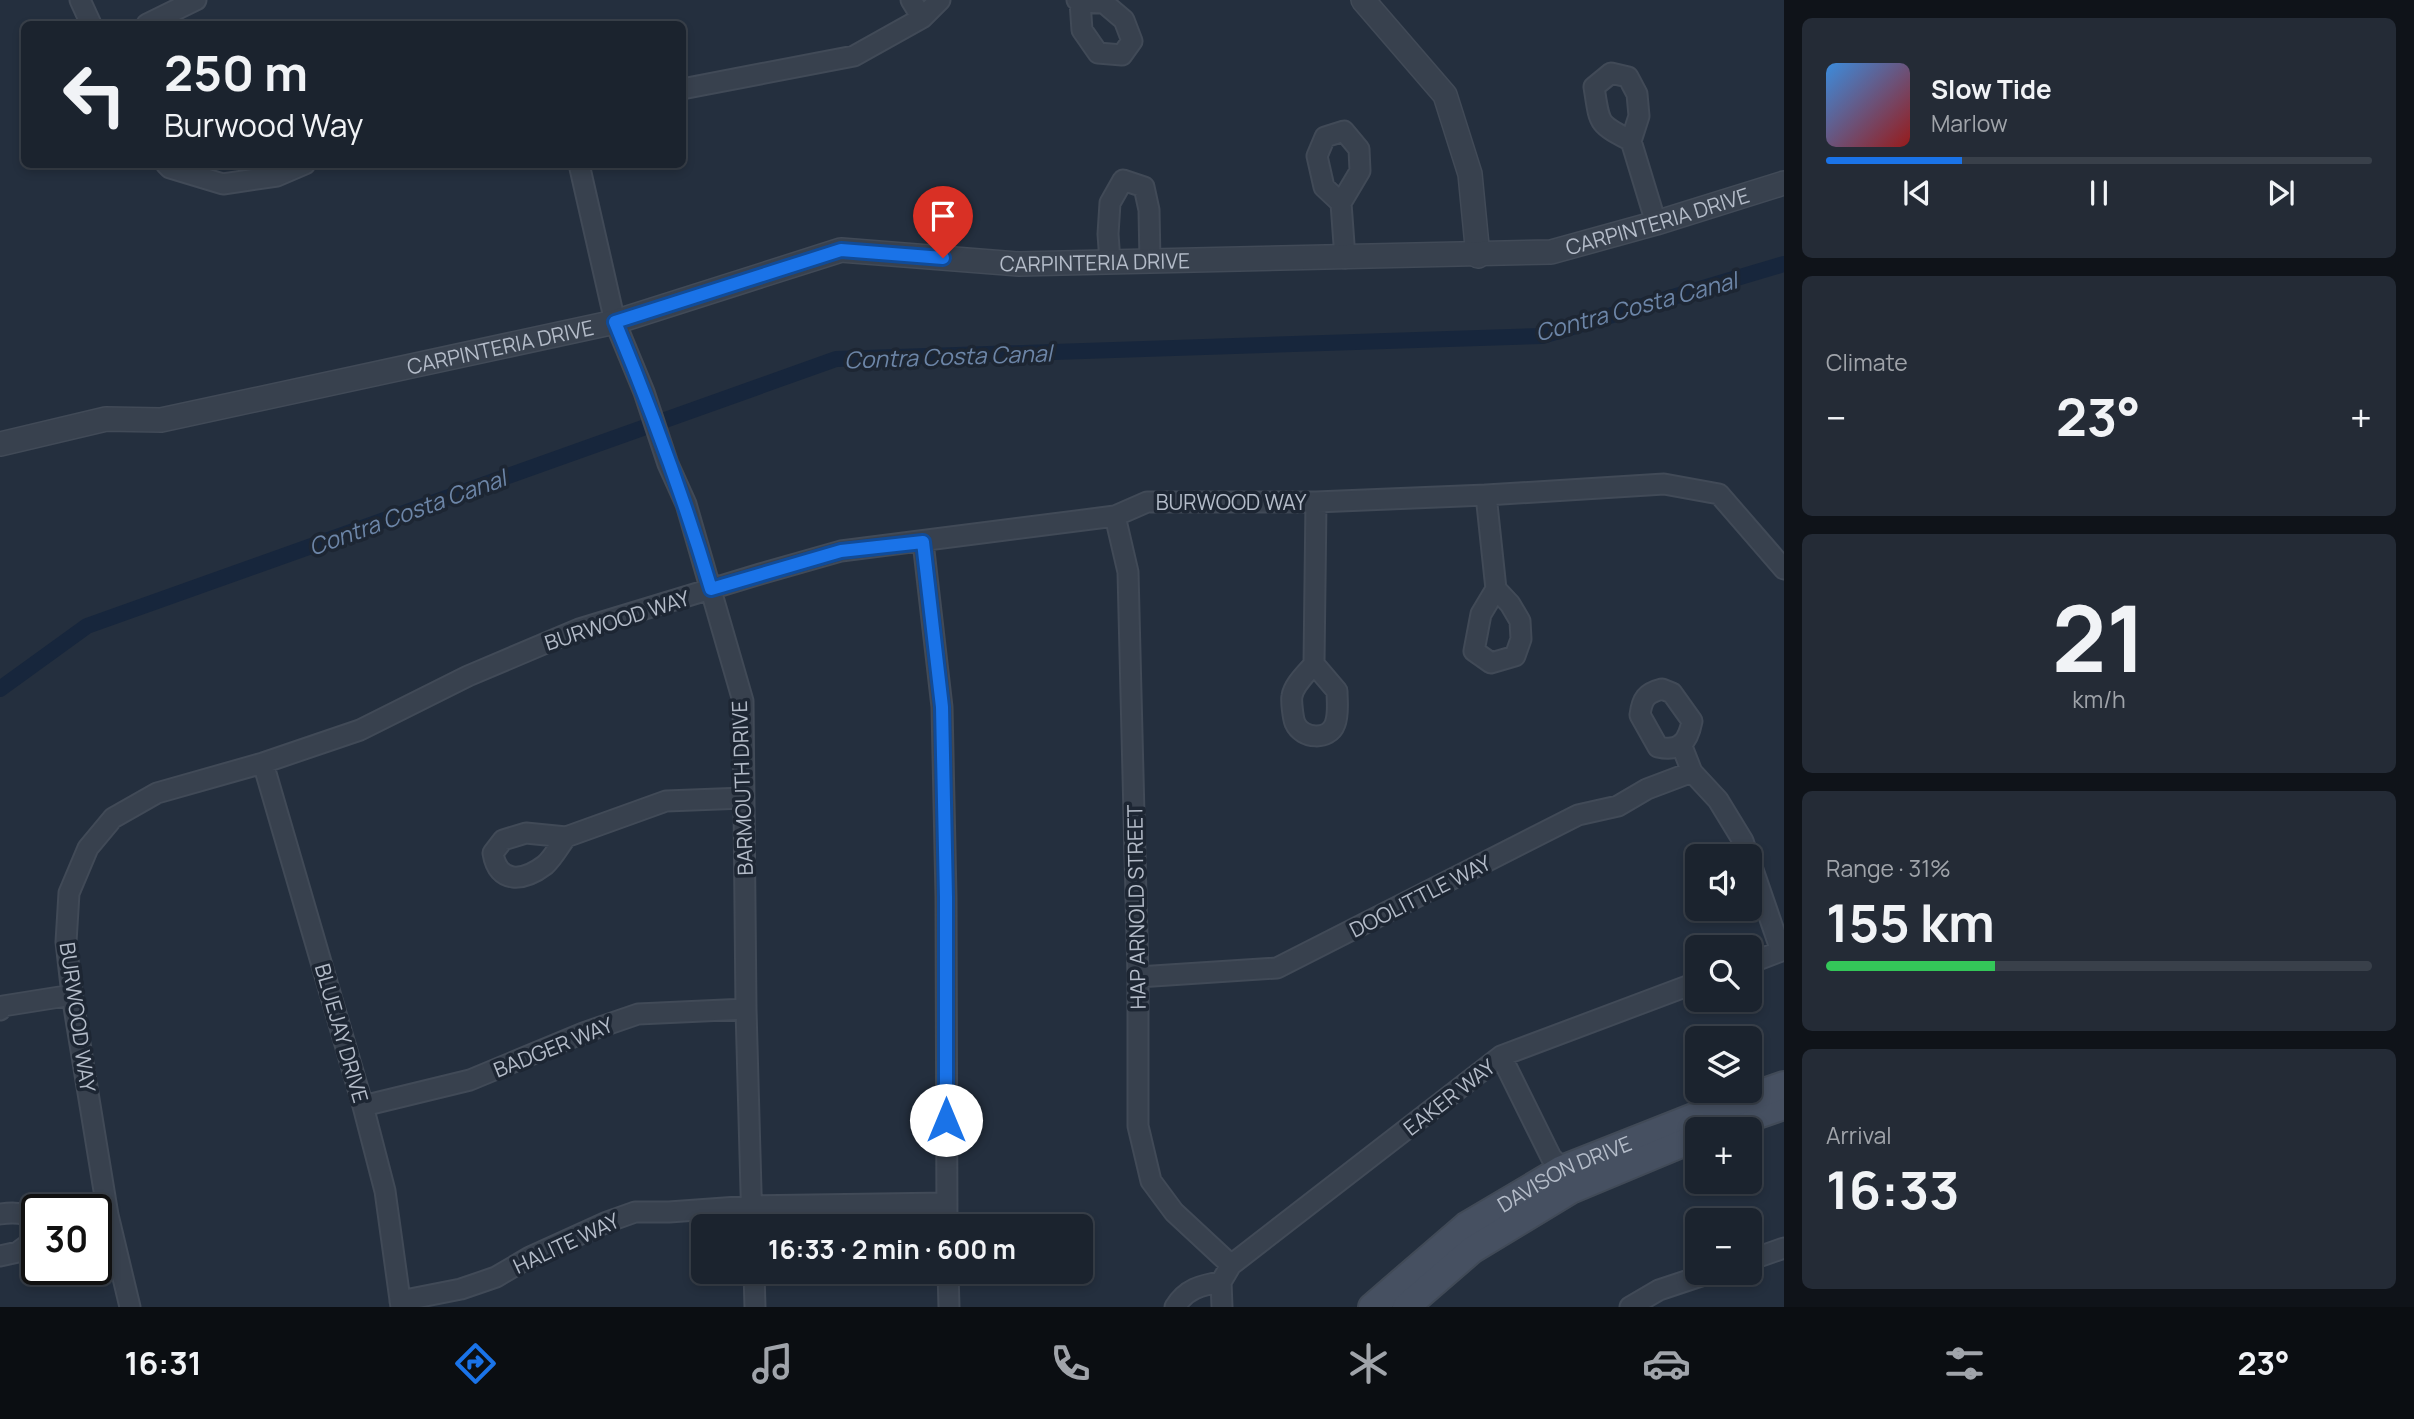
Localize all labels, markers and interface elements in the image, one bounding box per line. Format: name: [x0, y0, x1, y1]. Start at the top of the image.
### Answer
text: 250 m: [164, 39, 308, 106]
icon: left: [49, 49, 140, 140]
text: Slow Tide: [1931, 71, 2052, 107]
text: Burwood Way: [164, 103, 364, 147]
text: Marlow: [1931, 107, 2008, 139]
icon: previous: [1898, 174, 1936, 212]
icon: pause: [2080, 174, 2118, 212]
icon: next: [2262, 174, 2300, 212]
street label: CARPINTERIA DRIVE: [1562, 181, 1753, 261]
pin: [913, 186, 973, 258]
icon: arrive: [924, 197, 962, 235]
street label: CARPINTERIA DRIVE: [999, 246, 1190, 278]
water label: Contra Costa Canal: [1532, 263, 1743, 348]
street label: CARPINTERIA DRIVE: [404, 313, 596, 381]
water label: Contra Costa Canal: [844, 336, 1055, 376]
text: Climate: [1826, 346, 1908, 378]
text: 23°: [2056, 381, 2141, 452]
text: −: [1826, 391, 1847, 443]
text: +: [2350, 391, 2372, 443]
water label: Contra Costa Canal: [304, 461, 513, 563]
street label: BURWOOD WAY: [1156, 488, 1307, 516]
text: 21: [2052, 575, 2146, 699]
street label: BURWOOD WAY: [541, 583, 693, 657]
text: km/h: [2072, 683, 2126, 715]
street label: BARMOUTH DRIVE: [725, 700, 759, 876]
street label: HAP ARNOLD STREET: [1120, 804, 1152, 1010]
map controls: [1685, 844, 1762, 1285]
button: sound: [1685, 844, 1762, 921]
street label: DOOLITTLE WAY: [1344, 848, 1496, 944]
text: Range · 31%: [1826, 852, 1951, 884]
text: 155 km: [1826, 887, 1995, 958]
button: search: [1685, 935, 1762, 1012]
street label: BURWOOD WAY: [54, 940, 102, 1094]
street label: BLUEJAY DRIVE: [309, 960, 375, 1106]
street label: BADGER WAY: [489, 1010, 617, 1084]
button: layers: [1685, 1026, 1762, 1103]
street label: EAKER WAY: [1397, 1052, 1501, 1142]
position arrow: [909, 1083, 983, 1157]
button: +: [1685, 1117, 1762, 1194]
text: Arrival: [1826, 1119, 1892, 1151]
street label: DAVISON DRIVE: [1492, 1129, 1636, 1218]
text: 16:33: [1826, 1154, 1959, 1225]
speed limit sign: 30: [21, 1194, 112, 1285]
street label: HALITE WAY: [508, 1206, 624, 1280]
button: −: [1685, 1208, 1762, 1285]
text: 16:33 · 2 min · 600 m: [768, 1231, 1016, 1267]
icon: directions: [451, 1339, 500, 1388]
icon: music: [748, 1339, 797, 1388]
icon: phone: [1046, 1339, 1095, 1388]
icon: climate: [1344, 1339, 1393, 1388]
icon: car: [1642, 1339, 1691, 1388]
icon: filters: [1940, 1339, 1989, 1388]
text: 16:31: [124, 1341, 202, 1385]
text: 23°: [2237, 1341, 2290, 1385]

